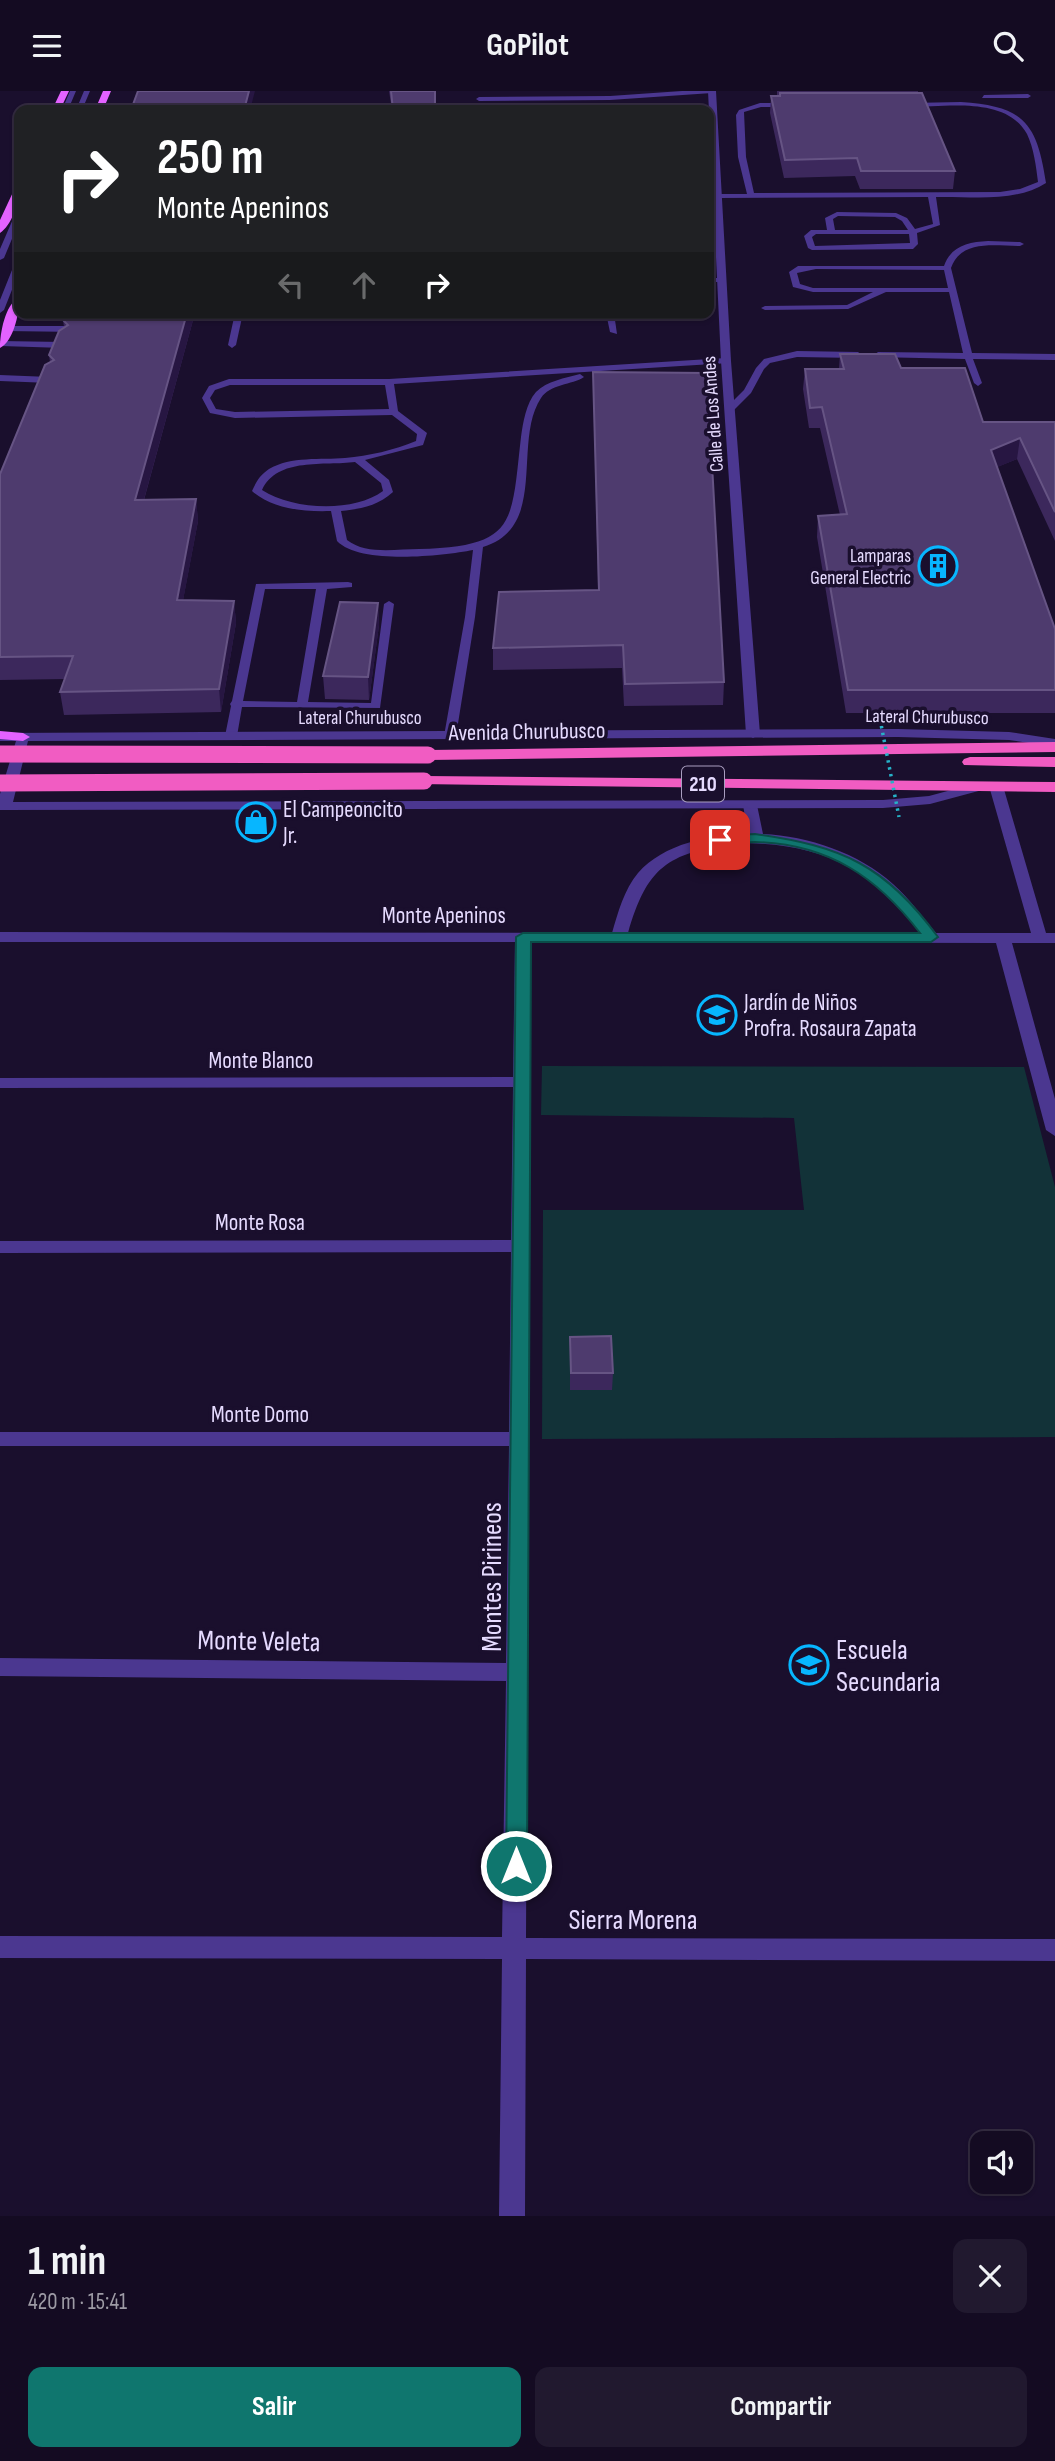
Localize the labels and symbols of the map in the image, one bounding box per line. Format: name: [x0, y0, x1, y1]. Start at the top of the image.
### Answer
street label: Calle de Los Andes: [698, 355, 729, 473]
place label: Lamparas General Electric: [810, 545, 911, 590]
building icon: Lamparas General Electric: [917, 545, 959, 587]
street label: Lateral Churubusco: [865, 705, 989, 730]
street label: Lateral Churubusco: [298, 707, 422, 730]
street label: Avenida Churubusco: [447, 717, 606, 747]
road number: 210: [682, 767, 724, 801]
place label: El Campeoncito Jr.: [282, 796, 403, 850]
shop icon: El Campeoncito Jr.: [235, 801, 277, 843]
pin: [690, 810, 750, 870]
street label: Monte Apeninos: [382, 902, 506, 930]
place label: Jardín de Niños Profra. Rosaura Zapata: [743, 989, 917, 1043]
school or university icon: Jardín de Niños Profra. Rosaura Zapata: [696, 994, 738, 1036]
street label: Monte Blanco: [209, 1047, 313, 1075]
street label: Monte Rosa: [215, 1209, 305, 1237]
street label: Monte Domo: [211, 1401, 309, 1429]
street label: Montes Pirineos: [476, 1502, 509, 1652]
street label: Monte Veleta: [197, 1624, 321, 1659]
place label: Escuela Secundaria: [836, 1634, 941, 1699]
school or university icon: Escuela Secundaria: [788, 1644, 830, 1686]
position arrow: [479, 1829, 553, 1903]
street label: Sierra Morena: [568, 1904, 698, 1937]

